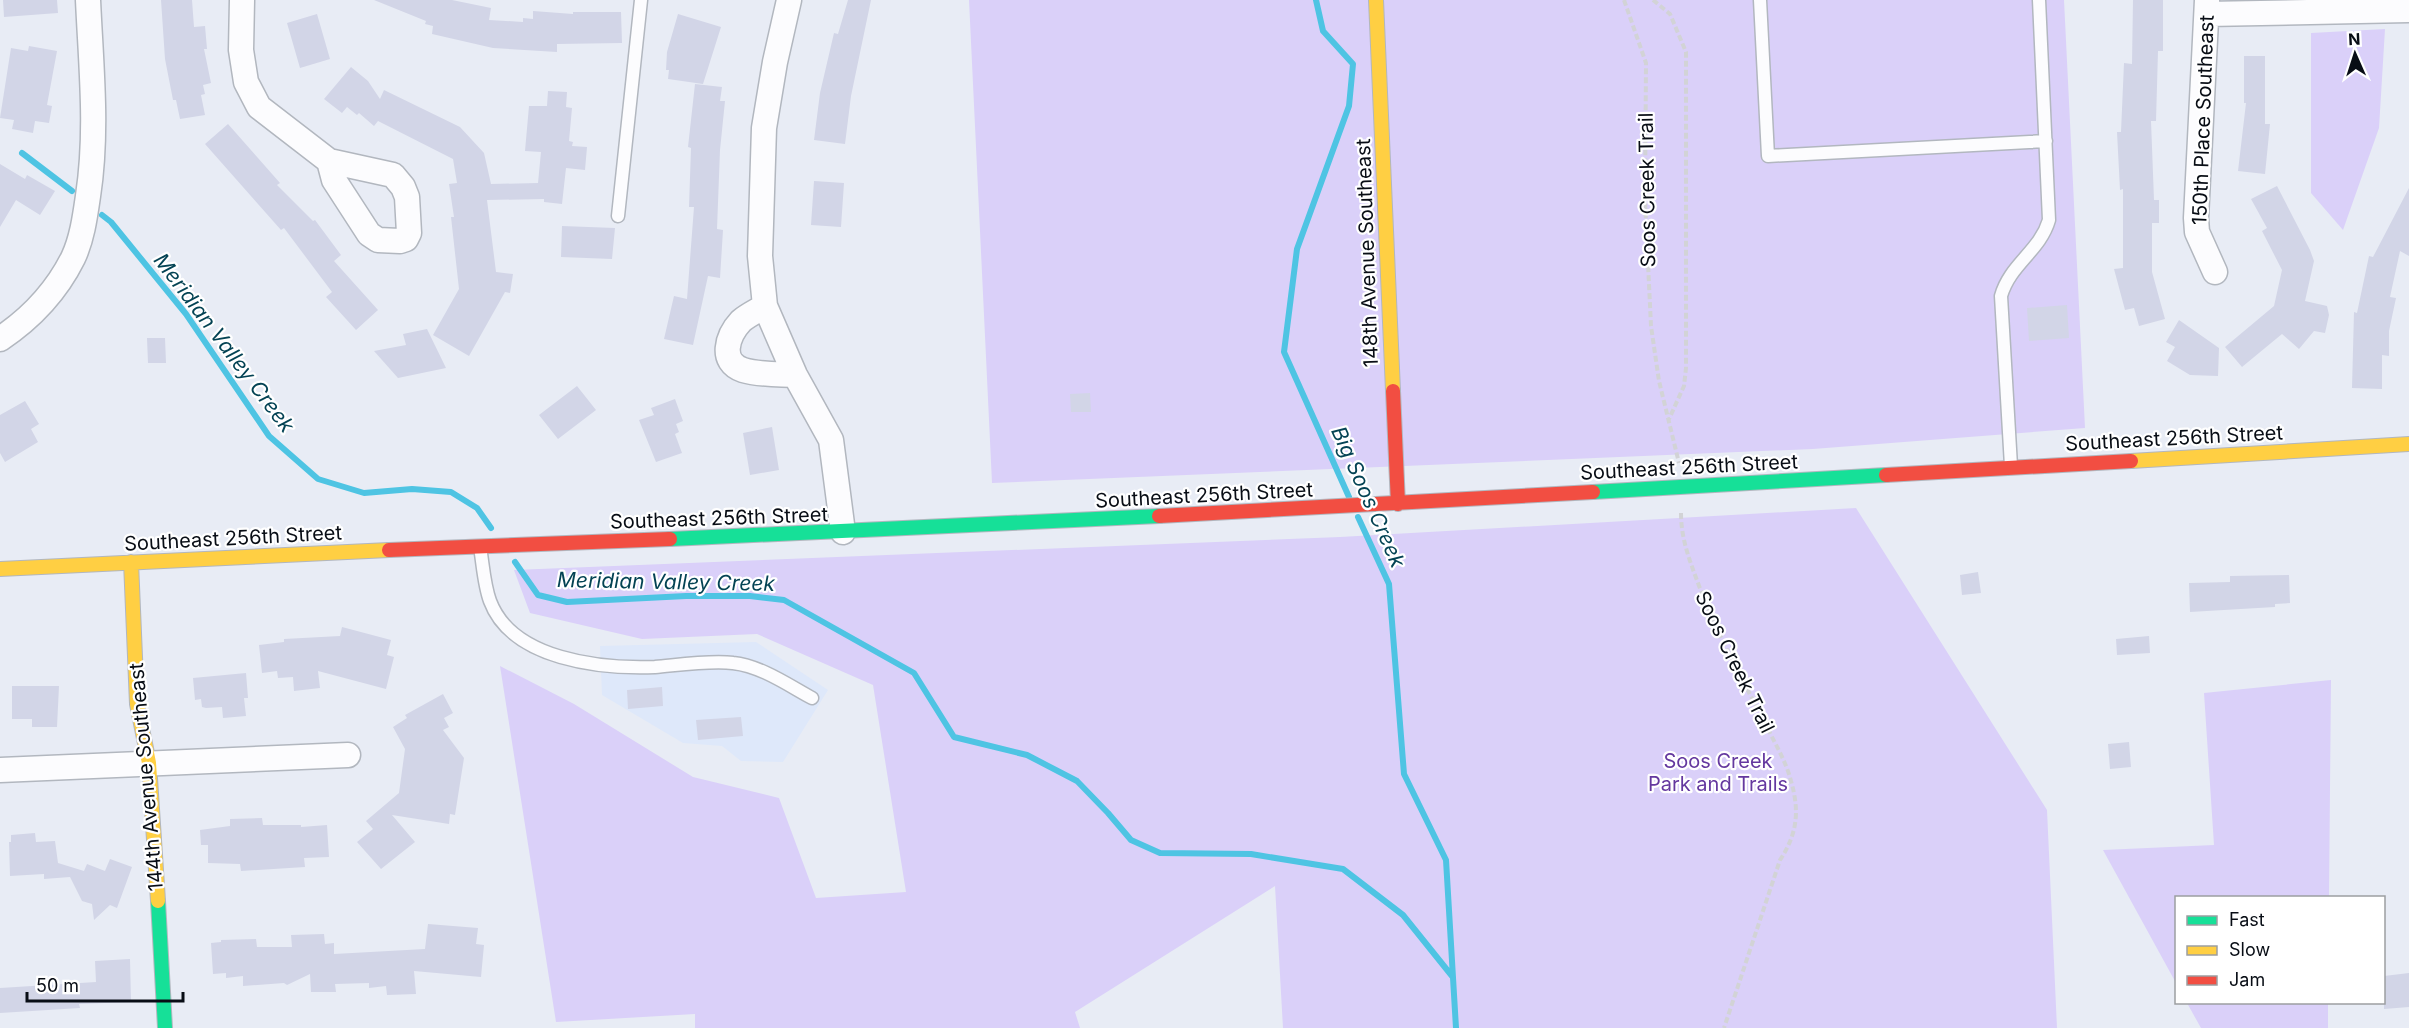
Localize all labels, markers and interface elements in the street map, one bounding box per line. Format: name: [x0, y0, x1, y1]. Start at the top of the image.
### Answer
street label: 150th Place Southeast: [2187, 14, 2219, 225]
north arrow: [2325, 24, 2385, 84]
text: N: [2348, 29, 2361, 49]
street label: Soos Creek Trail: [1634, 112, 1660, 268]
street label: 148th Avenue Southeast: [1351, 138, 1383, 368]
water label: Meridian Valley Creek: [149, 248, 300, 438]
street label: Southeast 256th Street: [2065, 420, 2284, 456]
water label: Big Soos Creek: [1326, 422, 1411, 572]
street label: Southeast 256th Street: [1580, 449, 1799, 485]
street label: Southeast 256th Street: [1095, 477, 1314, 513]
street label: Southeast 256th Street: [610, 502, 829, 534]
street label: Southeast 256th Street: [124, 520, 343, 556]
water label: Meridian Valley Creek: [557, 567, 776, 596]
street label: Soos Creek Trail: [1690, 587, 1780, 737]
street label: 144th Avenue Southeast: [124, 661, 168, 892]
park label: Soos Creek Park and Trails: [1648, 749, 1788, 796]
legend: [2175, 896, 2385, 1004]
text: Fast: [2229, 909, 2265, 930]
text: Slow: [2229, 939, 2270, 960]
scale bar: [27, 965, 183, 1003]
text: Jam: [2229, 969, 2265, 990]
text: 50 m: [36, 975, 79, 996]

